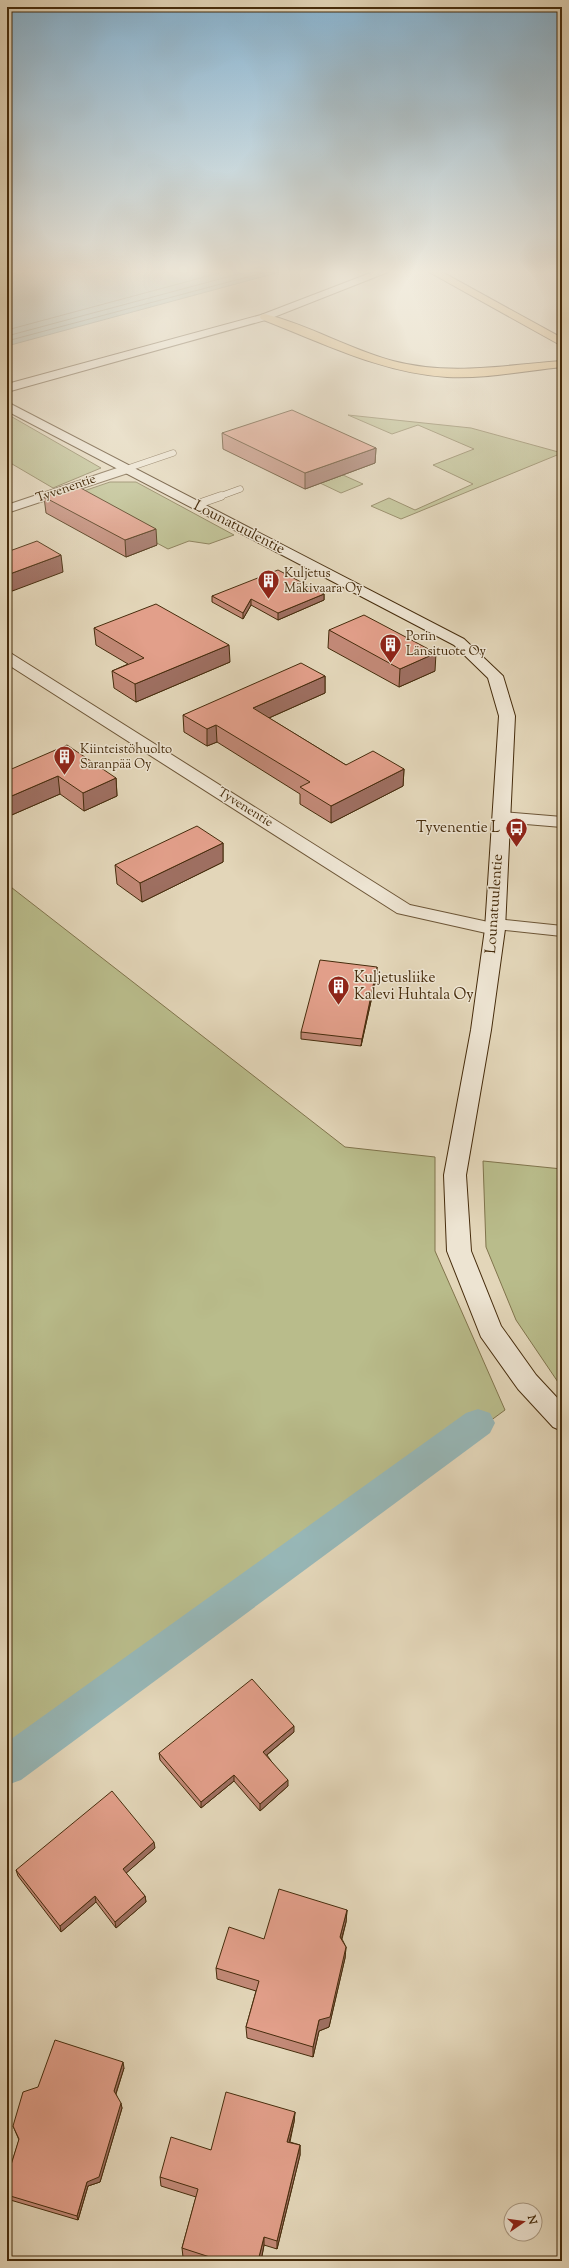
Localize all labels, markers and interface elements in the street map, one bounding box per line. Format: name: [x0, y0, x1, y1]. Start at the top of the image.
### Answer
street label: Tyvenentie: [34, 470, 98, 508]
street label: Lounatuulentie: [190, 496, 288, 560]
place label: Kuljetus Mäkivaara Oy: [284, 565, 363, 598]
building icon: Kuljetus Mäkivaara Oy: [255, 568, 281, 601]
place label: Porin Länsituote Oy: [406, 628, 487, 661]
building icon: Porin Länsituote Oy: [377, 631, 403, 664]
place label: Kiinteistöhuolto Saranpää Oy: [80, 741, 172, 774]
building icon: Kiinteistöhuolto Saranpää Oy: [51, 744, 77, 777]
street label: Tyvenentie: [214, 784, 276, 832]
bus stop icon: Tyvenentie L: [503, 815, 529, 848]
place label: Tyvenentie L: [416, 818, 500, 839]
street label: Lounatuulentie: [481, 853, 509, 955]
place label: Kuljetusliike Kalevi Huhtala Oy: [354, 968, 474, 1006]
building icon: Kuljetusliike Kalevi Huhtala Oy: [326, 974, 352, 1007]
north arrow: [503, 2202, 543, 2242]
text: N: [523, 2213, 541, 2226]

